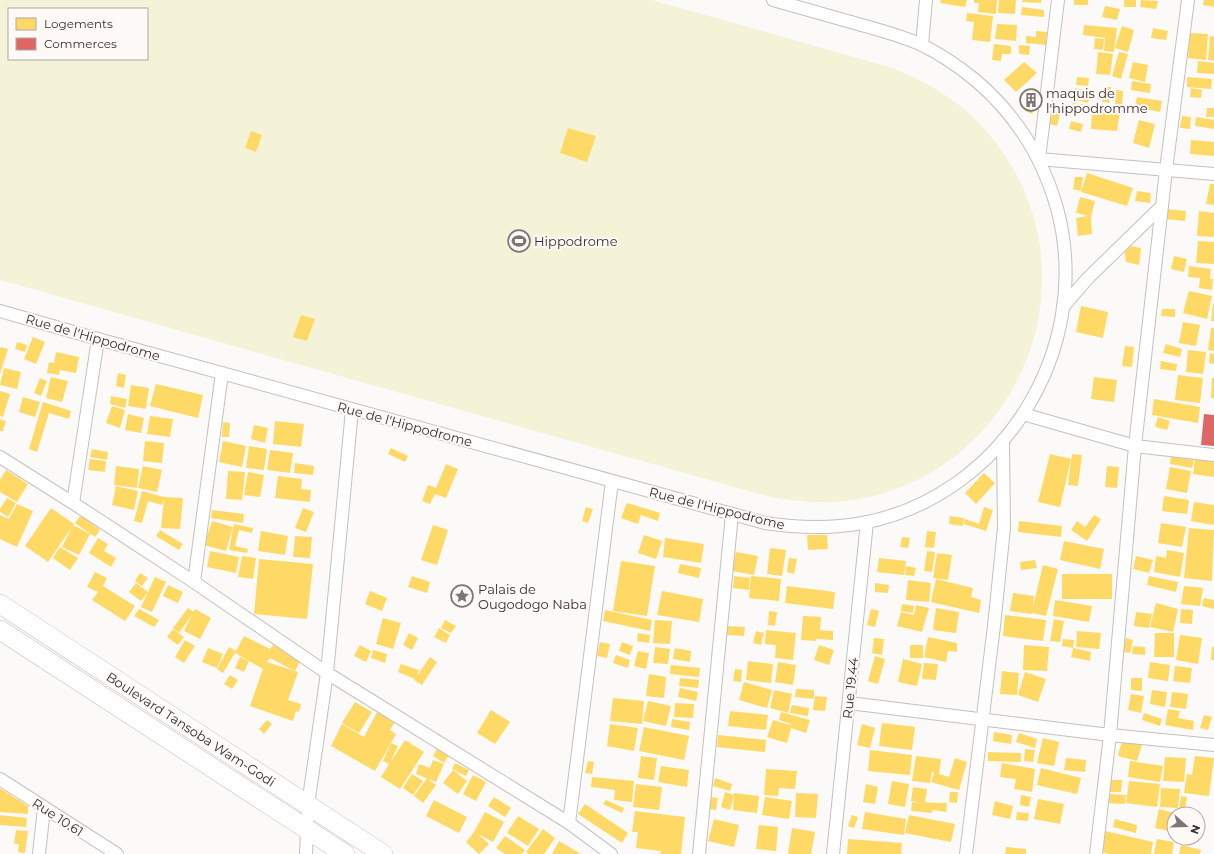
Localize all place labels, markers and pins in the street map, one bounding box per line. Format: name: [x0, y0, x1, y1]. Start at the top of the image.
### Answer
place label: maquis de l'hippodromme: [1046, 85, 1148, 116]
building icon: maquis de l'hippodromme: [1018, 87, 1044, 113]
sports icon: Hippodrome: [506, 228, 532, 254]
place label: Hippodrome: [534, 233, 618, 249]
place label: Palais de Ougodogo Naba: [478, 581, 587, 612]
place icon: Palais de Ougodogo Naba: [449, 583, 475, 609]

